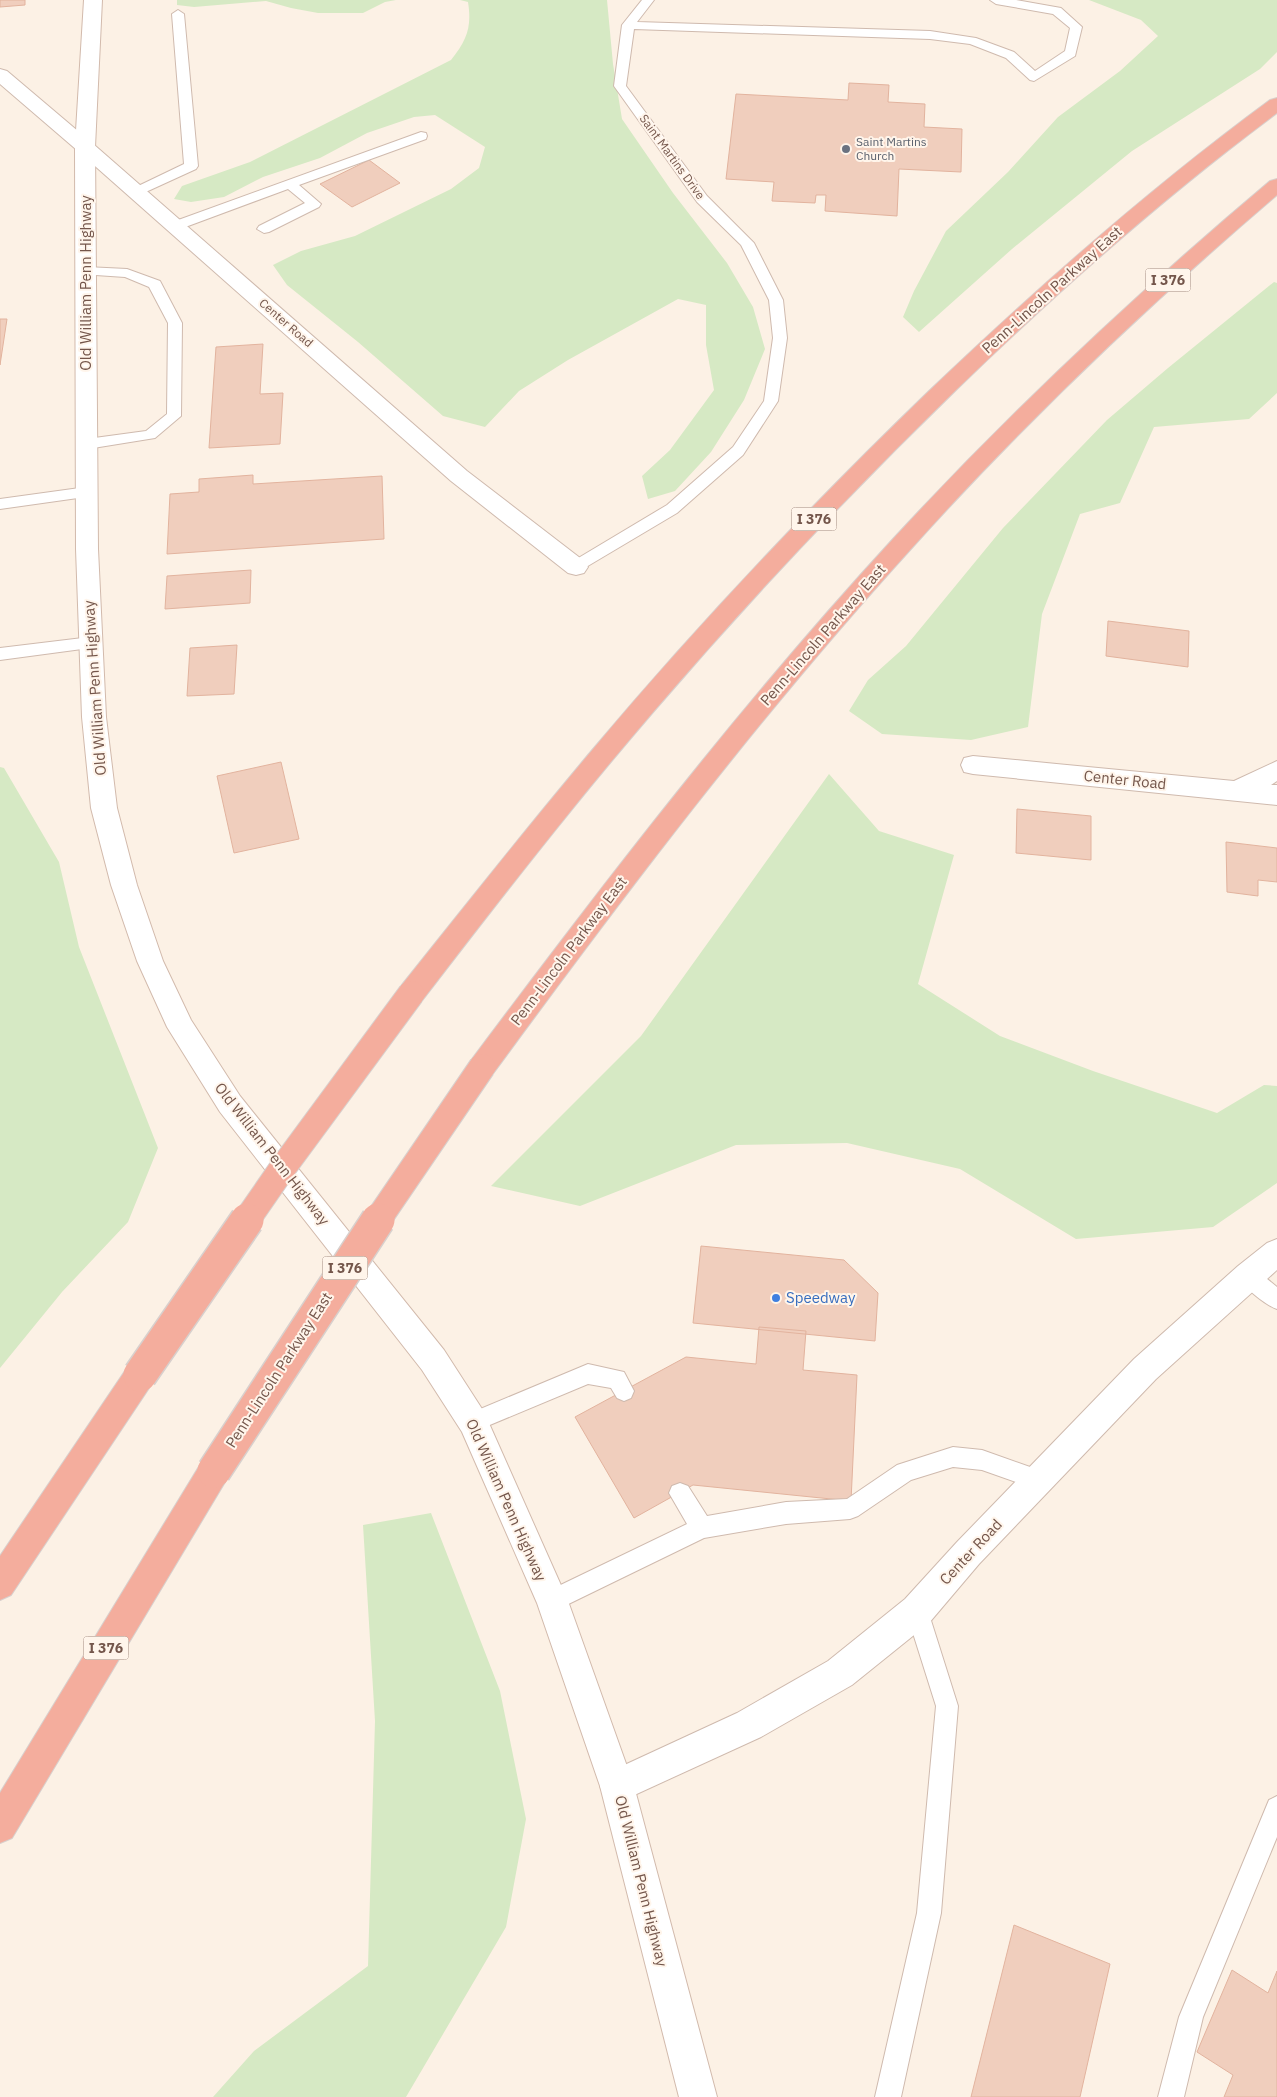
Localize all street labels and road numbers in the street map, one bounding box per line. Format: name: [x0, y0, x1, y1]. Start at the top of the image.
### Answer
street label: Saint Martins Drive: [637, 111, 709, 202]
street label: Old William Penn Highway: [76, 195, 95, 371]
street label: Penn-Lincoln Parkway East: [978, 222, 1126, 358]
road number: I 376: [1146, 268, 1190, 292]
street label: Center Road: [256, 295, 316, 350]
road number: I 376: [792, 508, 836, 530]
street label: Penn-Lincoln Parkway East: [756, 560, 889, 709]
street label: Old William Penn Highway: [79, 599, 110, 776]
street label: Center Road: [1083, 766, 1167, 793]
street label: Penn-Lincoln Parkway East: [506, 872, 631, 1029]
street label: Old William Penn Highway: [211, 1079, 334, 1229]
road number: I 376: [322, 1256, 368, 1280]
street label: Penn-Lincoln Parkway East: [221, 1288, 336, 1451]
street label: Old William Penn Highway: [462, 1416, 551, 1584]
street label: Center Road: [935, 1515, 1006, 1589]
road number: I 376: [84, 1636, 128, 1660]
street label: Old William Penn Highway: [611, 1793, 672, 1969]

